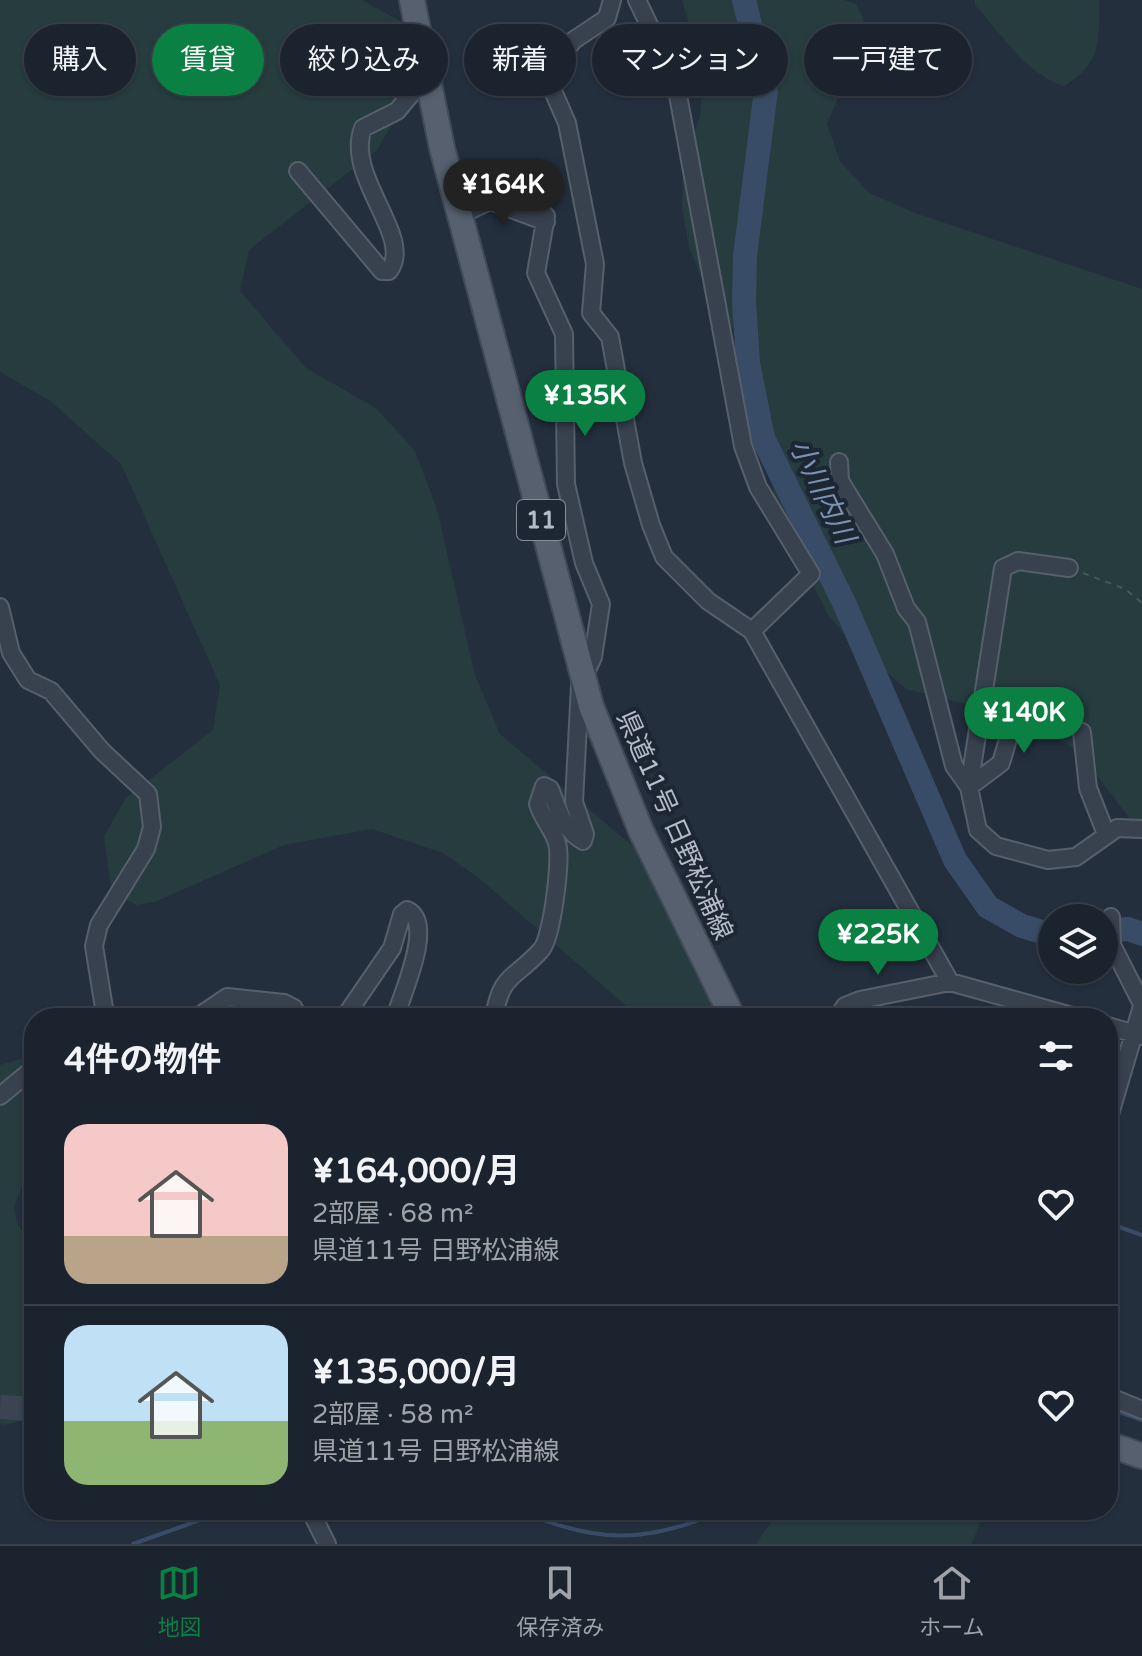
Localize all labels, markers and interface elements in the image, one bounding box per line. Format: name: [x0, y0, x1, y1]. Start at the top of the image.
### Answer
chip: 購入: [24, 24, 136, 96]
chip: 賃貸: [152, 24, 264, 96]
chip: 絞り込み: [280, 24, 448, 96]
chip: 新着: [464, 24, 576, 96]
chip: マンション: [592, 24, 788, 96]
chip: 一戸建て: [804, 24, 972, 96]
pin: ¥164K: [447, 159, 559, 227]
text: ¥164K: [461, 169, 545, 200]
pin: ¥135K: [529, 370, 641, 438]
text: ¥135K: [543, 380, 627, 411]
water label: 小川内川: [782, 434, 863, 552]
road number: 11: [517, 500, 565, 540]
pin: ¥140K: [968, 687, 1080, 755]
text: ¥140K: [982, 697, 1066, 728]
street label: 県道11号 日野松浦線: [610, 706, 739, 945]
map controls: [1038, 904, 1118, 984]
button: layers: [1038, 904, 1118, 984]
pin: ¥225K: [822, 909, 934, 977]
text: ¥225K: [836, 919, 920, 950]
icon: filters: [1034, 1034, 1078, 1078]
text: 4件の物件: [64, 1040, 221, 1081]
text: ¥164,000/月: [312, 1151, 520, 1192]
icon: home: [128, 1156, 224, 1252]
icon: heart: [1034, 1182, 1078, 1226]
text: 2部屋 · 68 m²: [312, 1198, 474, 1229]
text: 県道11号 日野松浦線: [312, 1235, 559, 1266]
text: ¥135,000/月: [312, 1352, 520, 1393]
icon: home: [128, 1357, 224, 1453]
icon: heart: [1034, 1383, 1078, 1427]
text: 2部屋 · 58 m²: [312, 1399, 474, 1430]
text: 県道11号 日野松浦線: [312, 1436, 559, 1467]
tab: 地図: [157, 1561, 201, 1641]
tab: 保存済み: [516, 1561, 604, 1641]
tab: ホーム: [919, 1561, 985, 1641]

